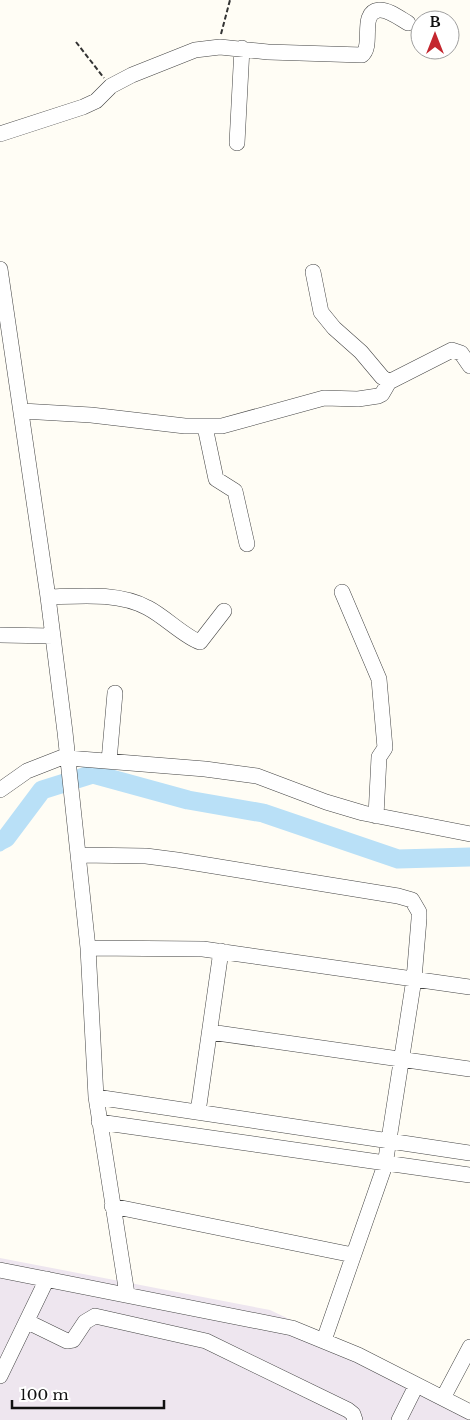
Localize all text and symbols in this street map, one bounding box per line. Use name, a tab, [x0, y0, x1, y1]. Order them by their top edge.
north arrow	[410, 10, 460, 60]
text: B	[429, 13, 441, 31]
scale bar	[12, 1378, 165, 1410]
text: 100 m	[20, 1385, 69, 1404]

